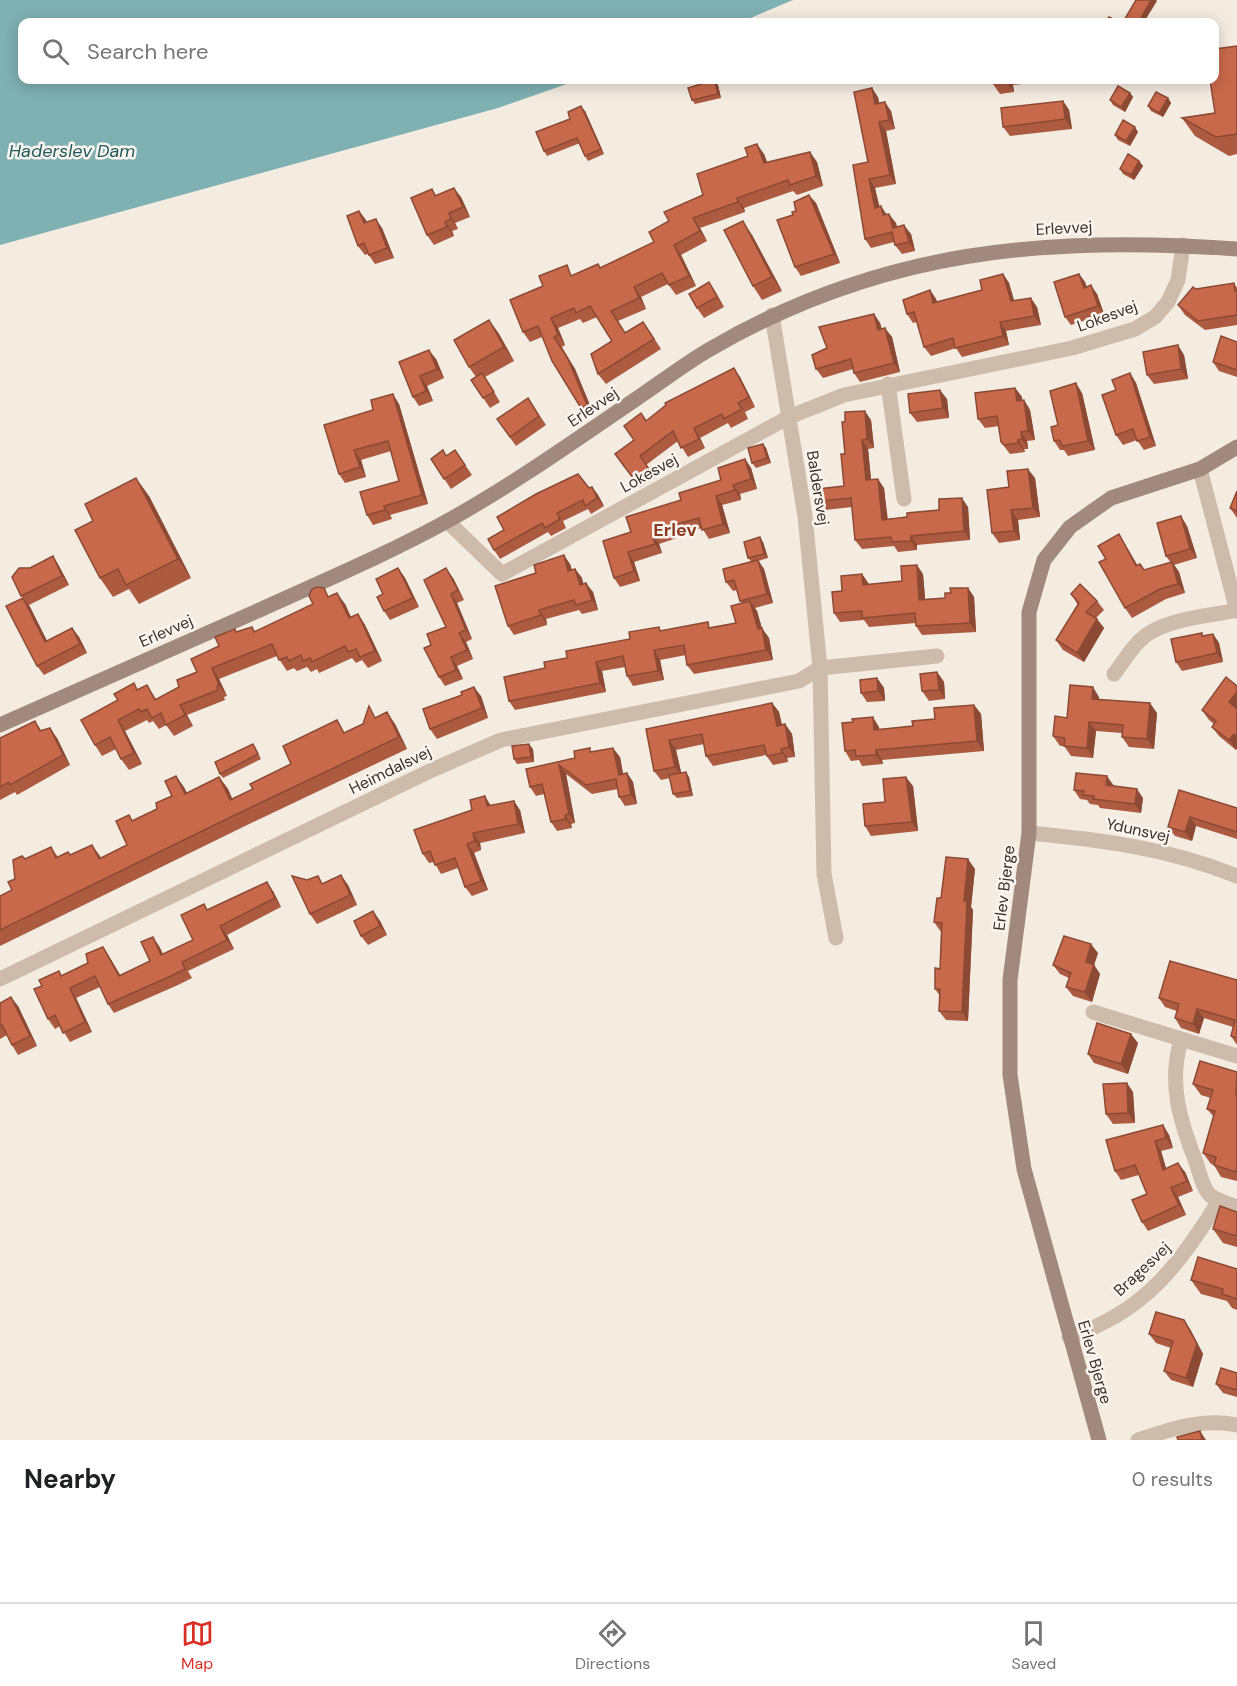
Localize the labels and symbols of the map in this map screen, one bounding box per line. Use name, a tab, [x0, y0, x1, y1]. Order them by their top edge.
water label: Haderslev Dam	[9, 139, 135, 163]
street label: Erlevvej	[1035, 216, 1093, 240]
street label: Lokesvej	[1074, 295, 1140, 337]
street label: Erlevvej	[564, 382, 622, 432]
street label: Lokesvej	[616, 449, 682, 497]
street label: Baldersvej	[802, 449, 834, 527]
district label: Erlev	[653, 518, 697, 542]
street label: Erlevvej	[136, 610, 196, 652]
street label: Heimdalsvej	[345, 741, 435, 799]
street label: Ydunsvej	[1104, 813, 1172, 847]
street label: Erlev Bjerge	[988, 844, 1020, 932]
street label: Bragesvej	[1109, 1237, 1175, 1301]
street label: Erlev Bjerge	[1073, 1318, 1117, 1406]

